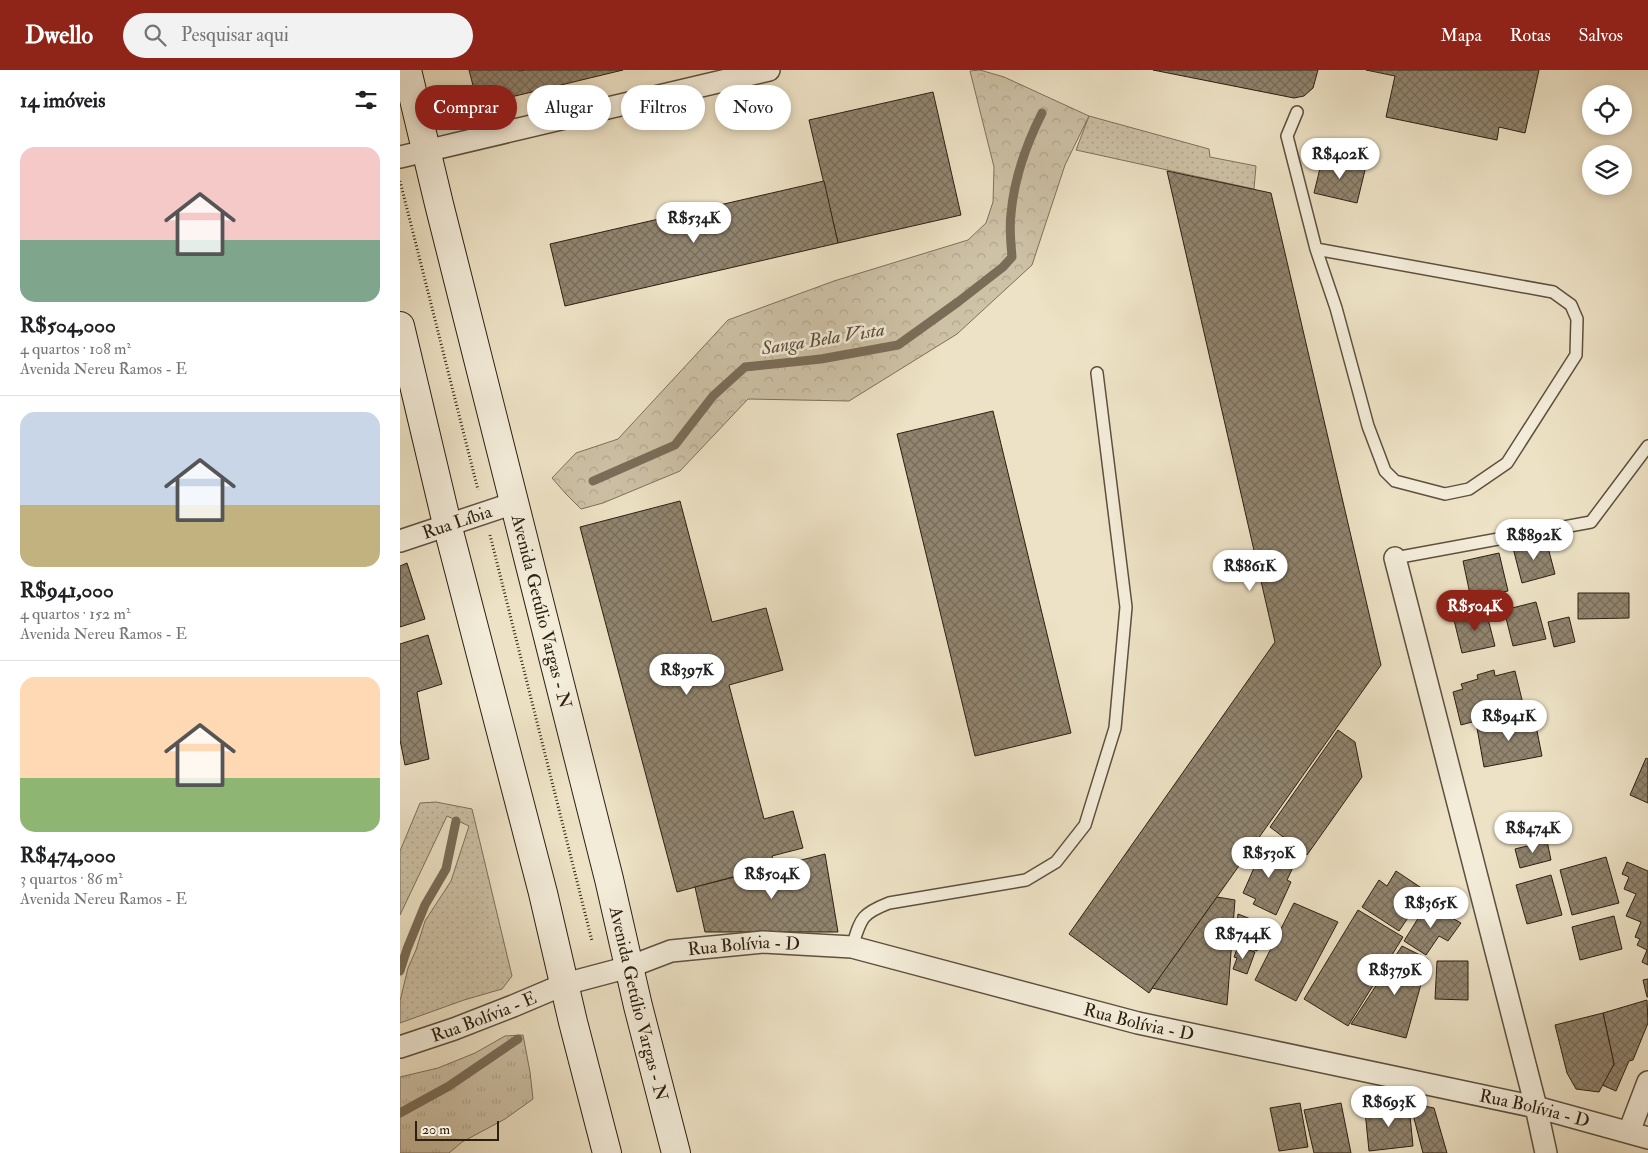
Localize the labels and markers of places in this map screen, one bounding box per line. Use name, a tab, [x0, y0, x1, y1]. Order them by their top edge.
pin: R$402K	[1299, 138, 1381, 180]
pin: R$534K	[653, 202, 735, 244]
pin: R$892K	[1493, 518, 1575, 561]
pin: R$861K	[1209, 550, 1291, 592]
pin: R$504K	[1434, 590, 1516, 632]
pin: R$397K	[646, 654, 728, 696]
pin: R$941K	[1468, 700, 1550, 742]
pin: R$474K	[1492, 812, 1574, 854]
pin: R$530K	[1228, 836, 1310, 879]
pin: R$504K	[731, 858, 813, 900]
pin: R$365K	[1390, 886, 1472, 929]
pin: R$744K	[1202, 918, 1284, 960]
pin: R$379K	[1354, 954, 1436, 996]
pin: R$693K	[1348, 1086, 1430, 1128]

